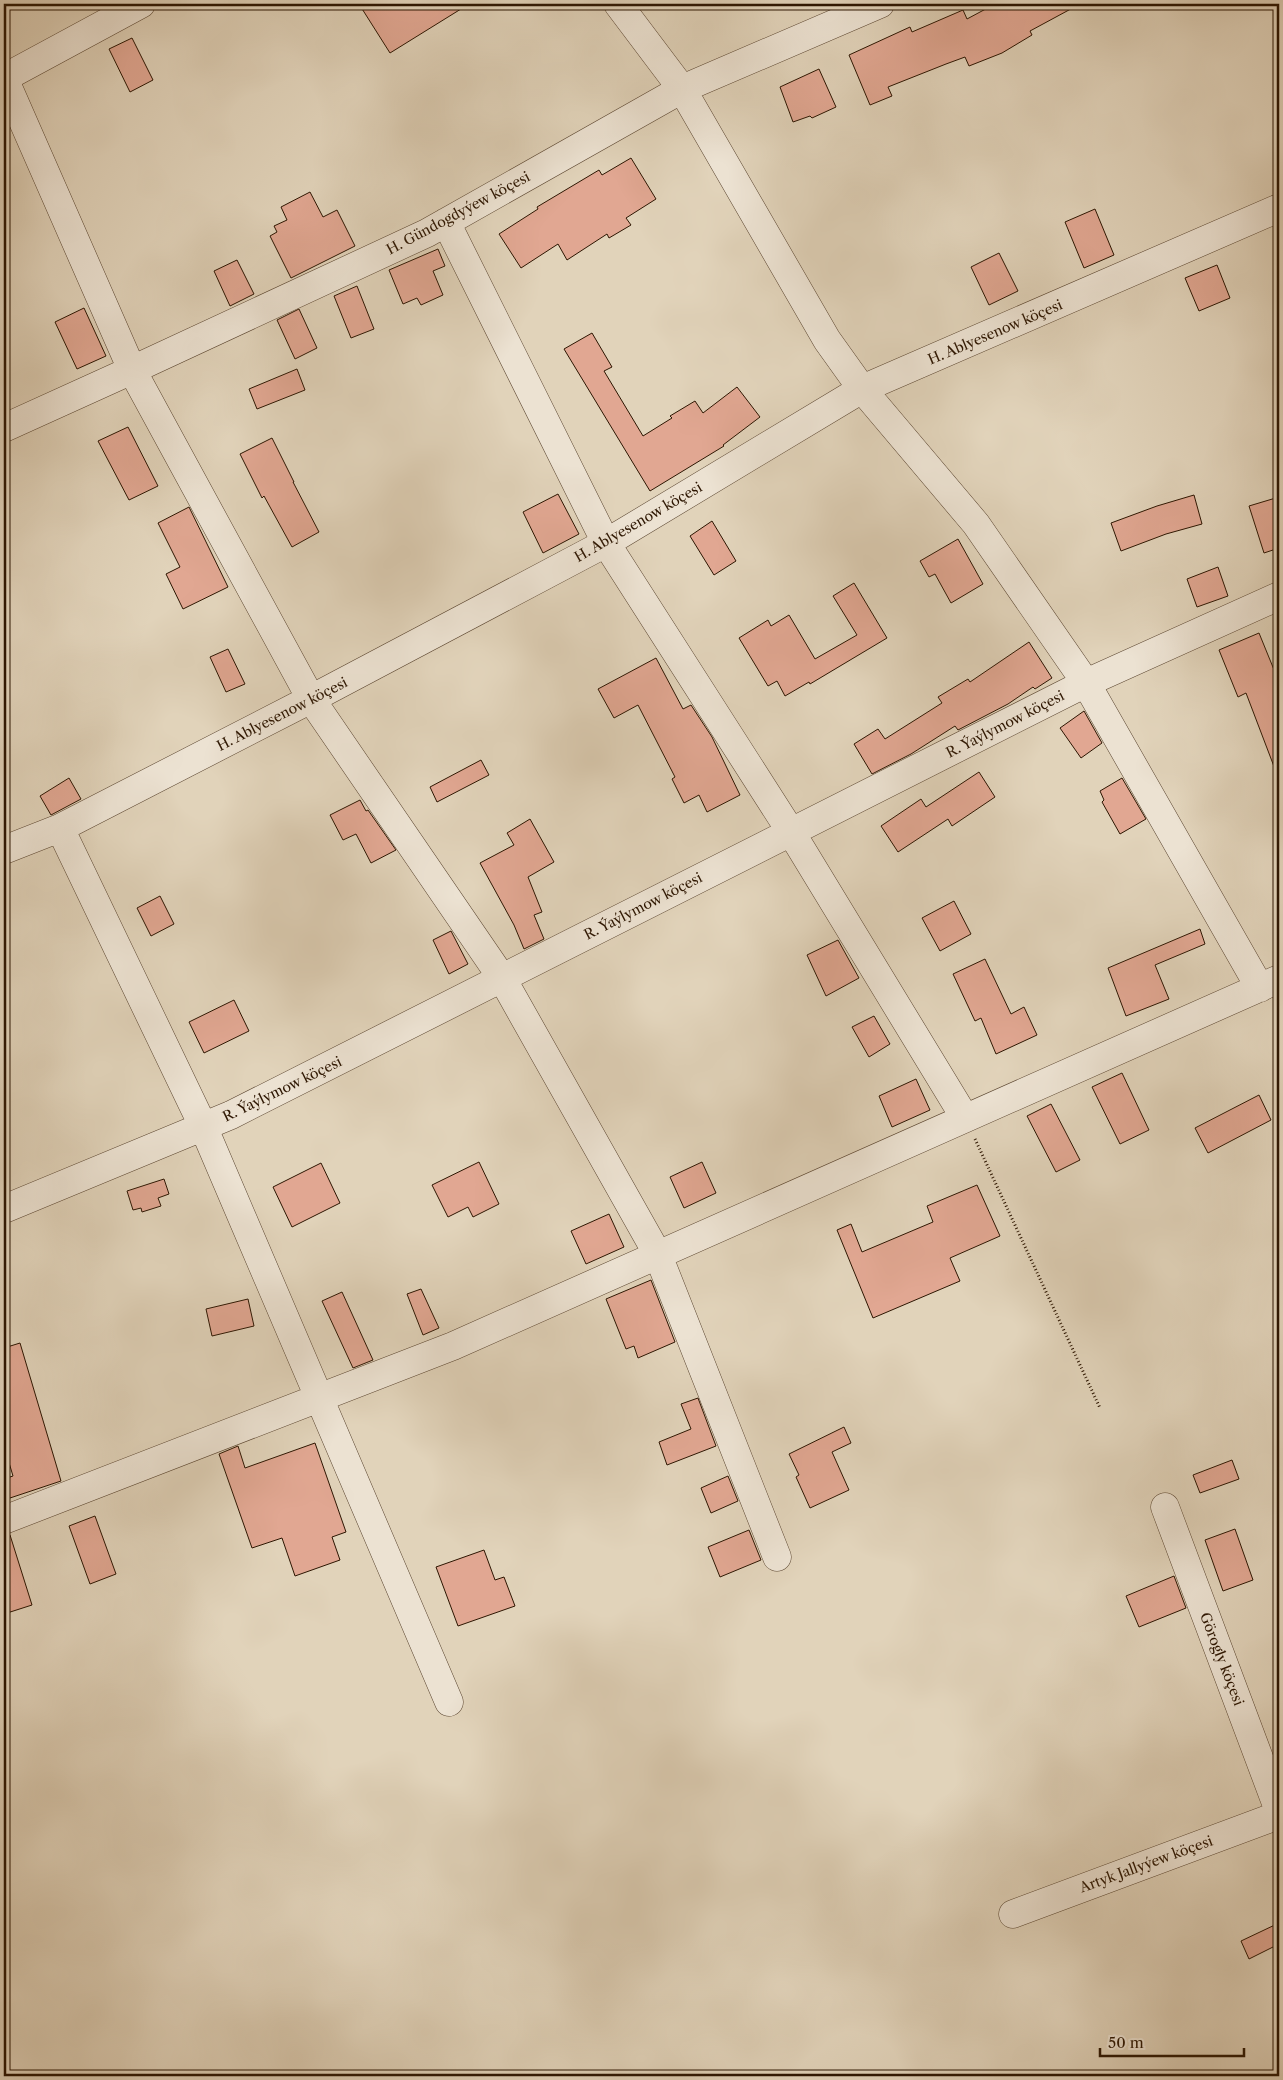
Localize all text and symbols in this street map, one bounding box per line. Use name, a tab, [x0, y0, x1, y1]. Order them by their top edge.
street label: H. Gündogdyýew köçesi	[383, 167, 533, 259]
street label: H. Ablyesenow köçesi	[925, 295, 1065, 369]
street label: H. Ablyesenow köçesi	[571, 478, 705, 566]
street label: H. Ablyesenow köçesi	[214, 673, 350, 755]
street label: R. Ýaýlymow köçesi	[943, 686, 1067, 762]
street label: R. Ýaýlymow köçesi	[581, 868, 705, 944]
street label: R. Ýaýlymow köçesi	[220, 1052, 344, 1126]
street label: Görogly köçesi	[1196, 1610, 1248, 1708]
street label: Artyk Jallyýew köçesi	[1076, 1832, 1215, 1897]
scale bar	[1100, 2025, 1244, 2057]
text: 50 m	[1108, 2033, 1144, 2052]

